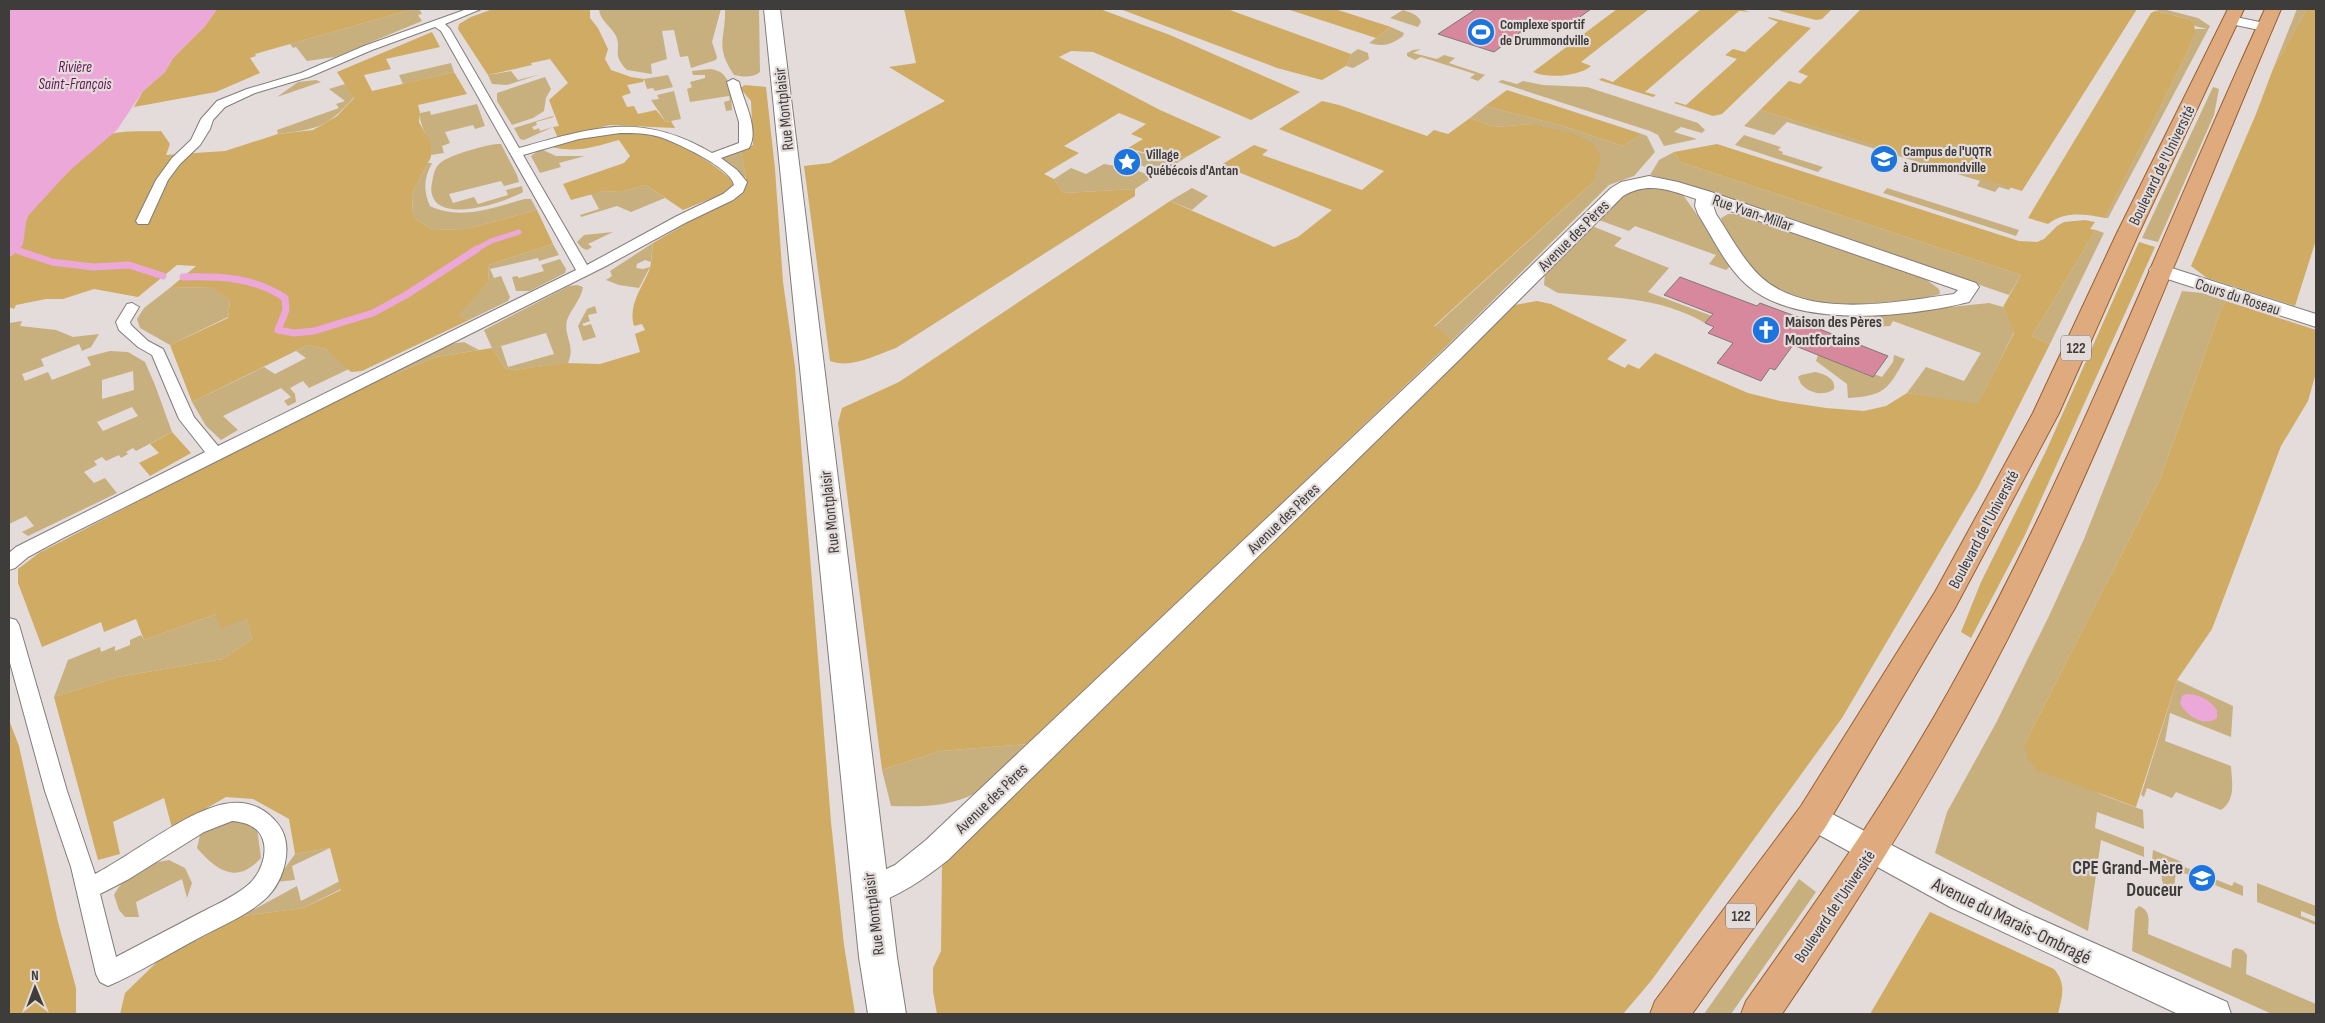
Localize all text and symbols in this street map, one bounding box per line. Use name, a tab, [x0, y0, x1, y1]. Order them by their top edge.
place label: Complexe sportif de Drummondville	[1500, 16, 1589, 49]
sports icon: Complexe sportif de Drummondville	[1466, 17, 1496, 47]
water label: Rivière Saint-François	[39, 58, 112, 94]
street label: Rue Montplaisir	[771, 66, 798, 151]
street label: Boulevard de l'Université	[2125, 103, 2200, 229]
place label: Campus de l'UQTR à Drummondville	[1903, 143, 1992, 176]
school or university icon: Campus de l'UQTR à Drummondville	[1869, 144, 1899, 174]
place label: Village Québécois d'Antan	[1146, 146, 1238, 179]
place icon: Village Québécois d'Antan	[1112, 147, 1142, 177]
street label: Rue Yvan-Millar	[1710, 191, 1795, 236]
street label: Avenue des Pères	[1534, 196, 1614, 276]
street label: Cours du Roseau	[2193, 275, 2282, 320]
place label: Maison des Pères Montfortains	[1785, 313, 1882, 350]
church icon: Maison des Pères Montfortains	[1751, 315, 1781, 345]
road number: 122	[2061, 336, 2091, 360]
street label: Boulevard de l'Université	[1945, 467, 2023, 592]
street label: Rue Montplaisir	[817, 469, 844, 554]
street label: Avenue des Pères	[1243, 480, 1324, 559]
street label: Avenue des Pères	[951, 760, 1032, 839]
street label: Boulevard de l'Université	[1791, 847, 1880, 966]
place label: CPE Grand-Mère Douceur	[2072, 857, 2183, 902]
school or university icon: CPE Grand-Mère Douceur	[2187, 863, 2217, 893]
street label: Rue Montplaisir	[860, 871, 889, 956]
street label: Avenue du Marais-Ombragé	[1927, 872, 2094, 970]
road number: 122	[1726, 904, 1756, 928]
north arrow	[10, 963, 60, 1013]
text: N	[31, 967, 39, 984]

